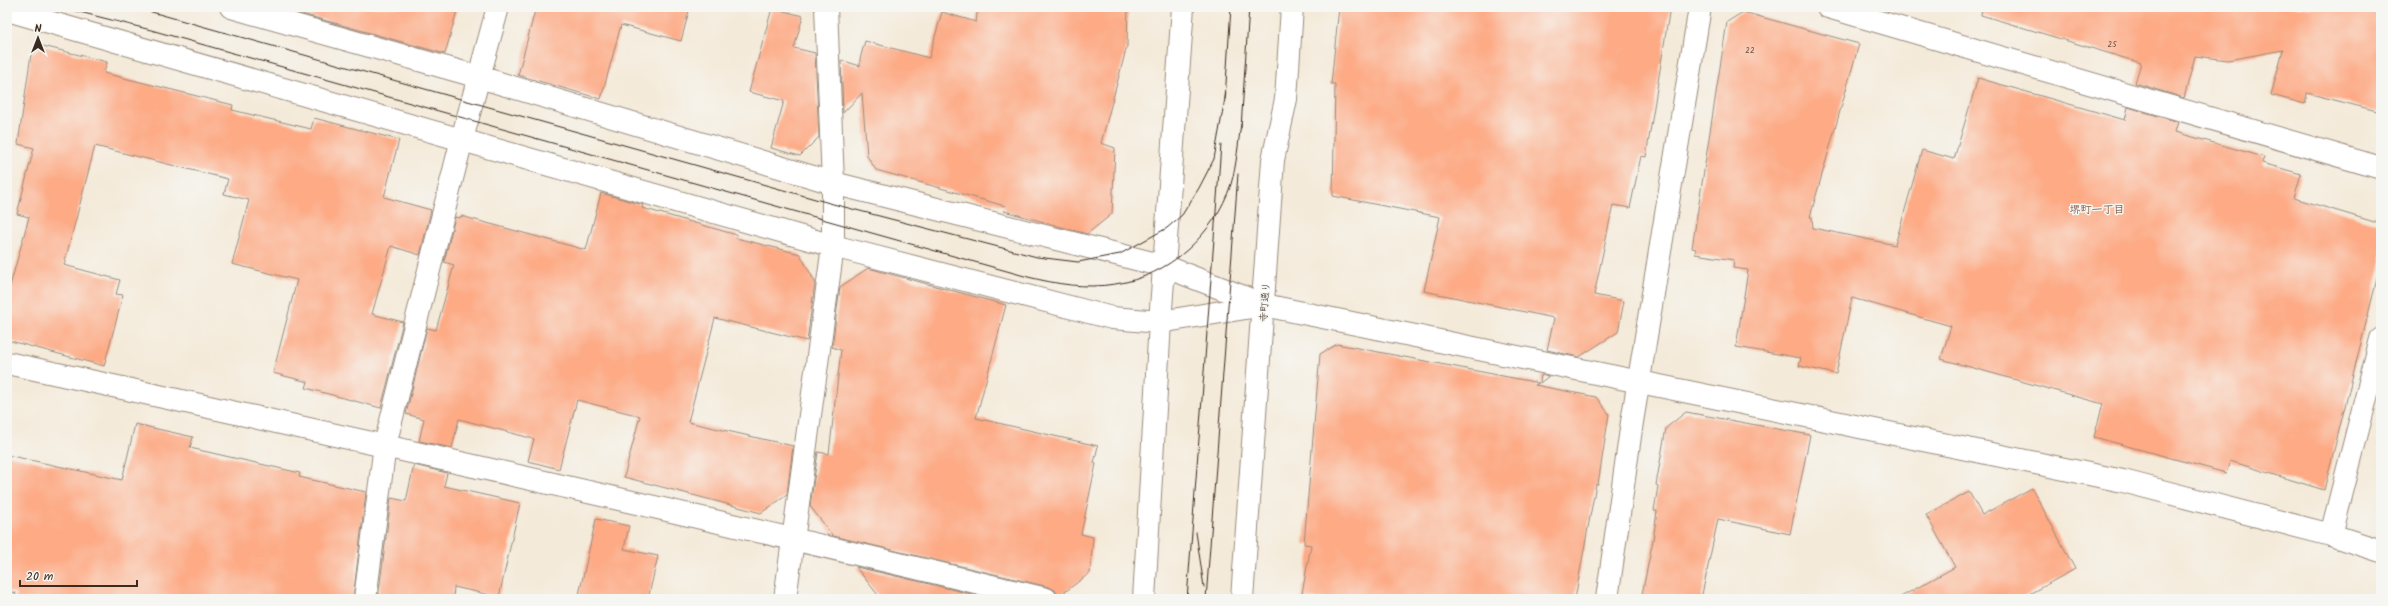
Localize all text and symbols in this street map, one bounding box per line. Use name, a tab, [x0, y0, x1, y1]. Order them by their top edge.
north arrow	[18, 18, 58, 58]
text: N	[35, 20, 42, 38]
house number: 25	[2108, 38, 2117, 51]
house number: 22	[1745, 44, 1755, 57]
district label: 堺町一丁目	[2070, 201, 2125, 219]
street label: 寺町通り	[1256, 282, 1274, 323]
scale bar	[20, 562, 137, 588]
text: 20 m	[26, 567, 54, 586]

